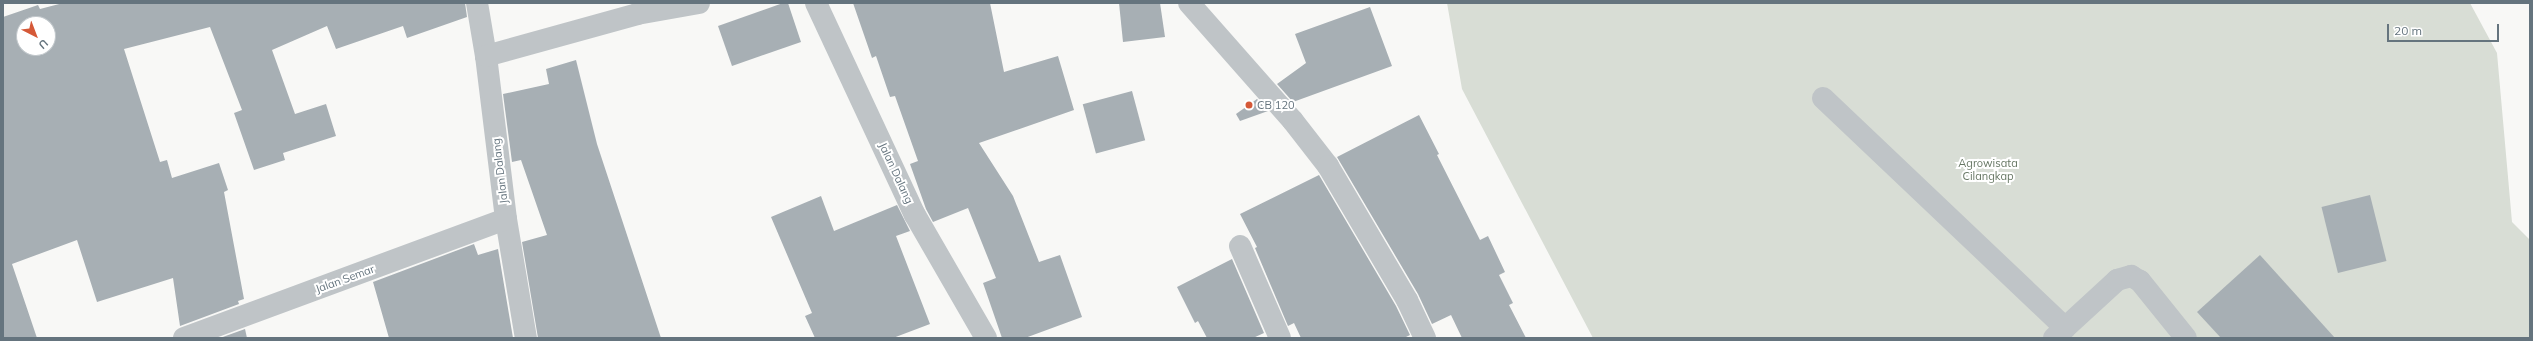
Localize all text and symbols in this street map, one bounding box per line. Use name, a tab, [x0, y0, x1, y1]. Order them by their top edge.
north arrow	[16, 16, 56, 56]
scale bar	[2389, 16, 2501, 42]
text: 20 m	[2394, 23, 2422, 38]
text: U	[36, 36, 51, 52]
place label: CB 120	[1257, 98, 1295, 112]
marker: CB 120	[1244, 100, 1254, 110]
street label: Jalan Dalang	[489, 138, 511, 204]
street label: Jalan Dalang	[876, 140, 916, 206]
park label: Agrowisata Cilangkap	[1958, 157, 2018, 183]
street label: Jalan Semar	[314, 262, 376, 296]

